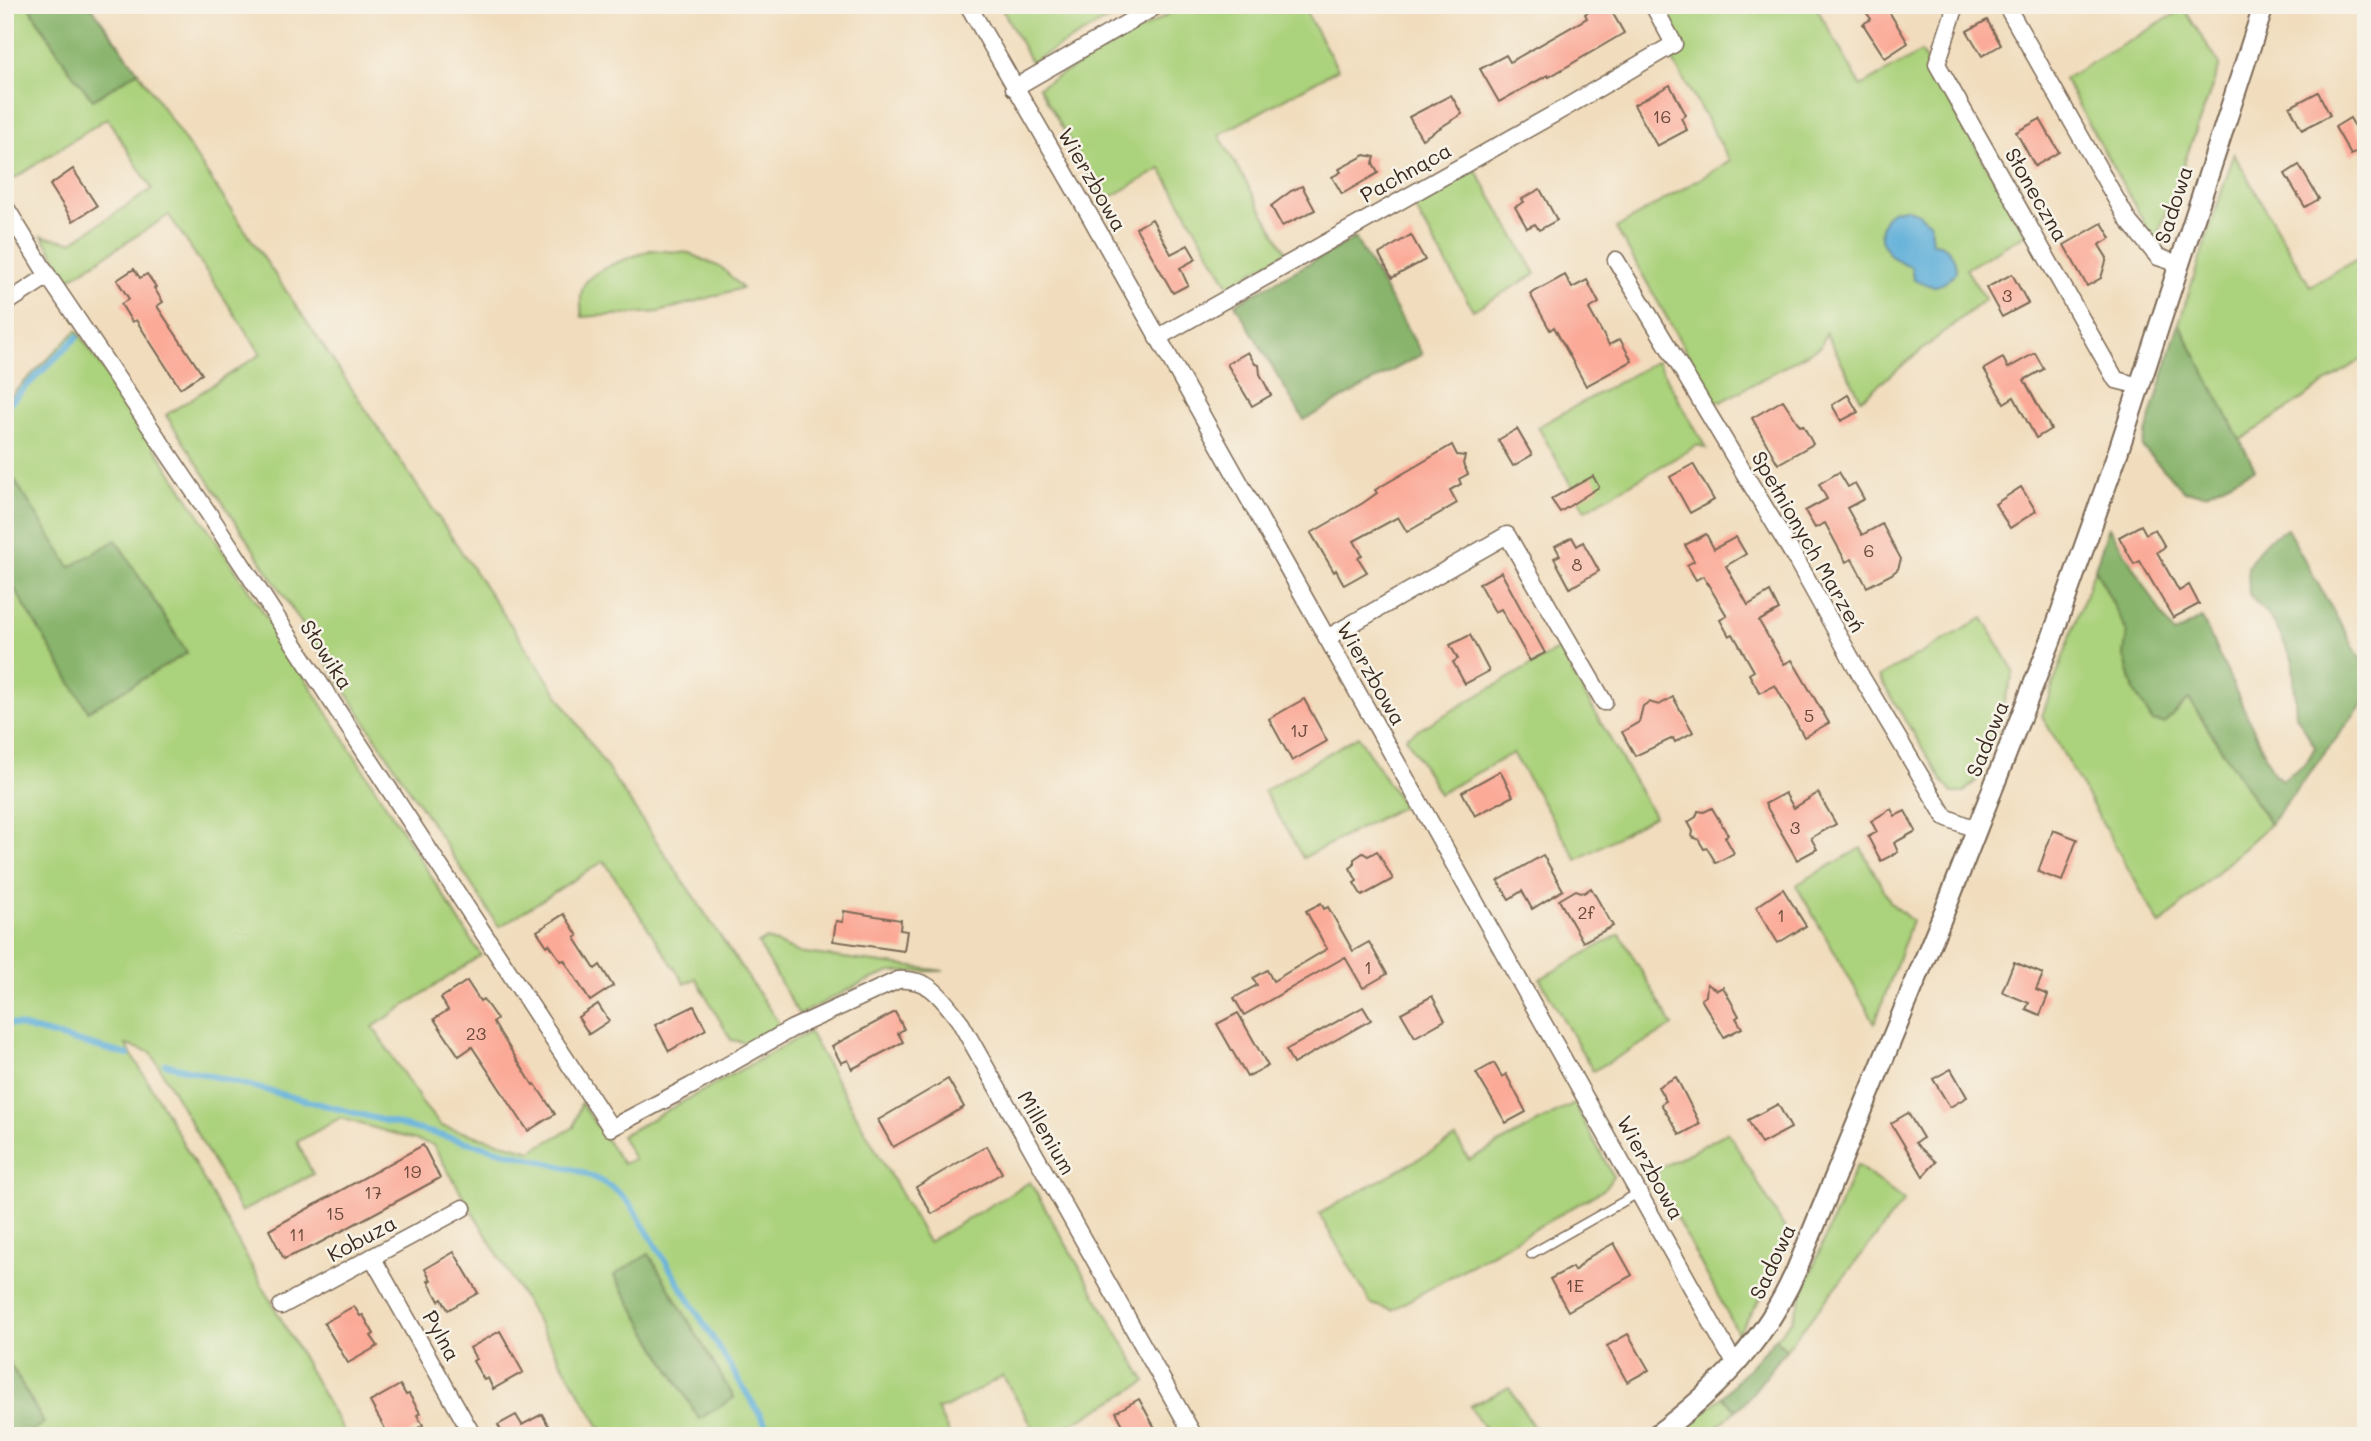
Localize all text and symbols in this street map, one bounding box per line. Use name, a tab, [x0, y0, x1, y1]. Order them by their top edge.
house number: 16	[1653, 104, 1671, 128]
street label: Wierzbowa	[1053, 123, 1134, 236]
street label: Pachnąca	[1355, 136, 1456, 208]
street label: Słoneczna	[2000, 142, 2075, 246]
street label: Sadowa	[2147, 162, 2198, 247]
house number: 3	[2002, 283, 2012, 307]
street label: Spełnionych Marzeń	[1746, 446, 1872, 637]
house number: 6	[1864, 538, 1874, 562]
house number: 8	[1572, 552, 1583, 576]
street label: Słowika	[295, 614, 360, 694]
street label: Wierzbowa	[1332, 617, 1413, 730]
street label: Sadowa	[1959, 696, 2014, 781]
house number: 5	[1804, 703, 1814, 727]
house number: 1J	[1290, 718, 1308, 742]
house number: 3	[1790, 815, 1800, 839]
house number: 2f	[1577, 900, 1596, 924]
house number: 1	[1777, 903, 1785, 927]
house number: 1	[1364, 955, 1372, 979]
house number: 23	[466, 1021, 486, 1045]
street label: Millenium	[1012, 1085, 1082, 1179]
street label: Wierzbowa	[1612, 1110, 1691, 1224]
house number: 19	[403, 1159, 422, 1183]
house number: 17	[364, 1180, 382, 1204]
house number: 15	[326, 1201, 344, 1225]
street label: Kobuza	[322, 1208, 401, 1267]
street label: Sadowa	[1742, 1219, 1801, 1303]
house number: 11	[289, 1222, 305, 1246]
house number: 1E	[1566, 1273, 1584, 1297]
street label: Pylna	[417, 1305, 467, 1365]

